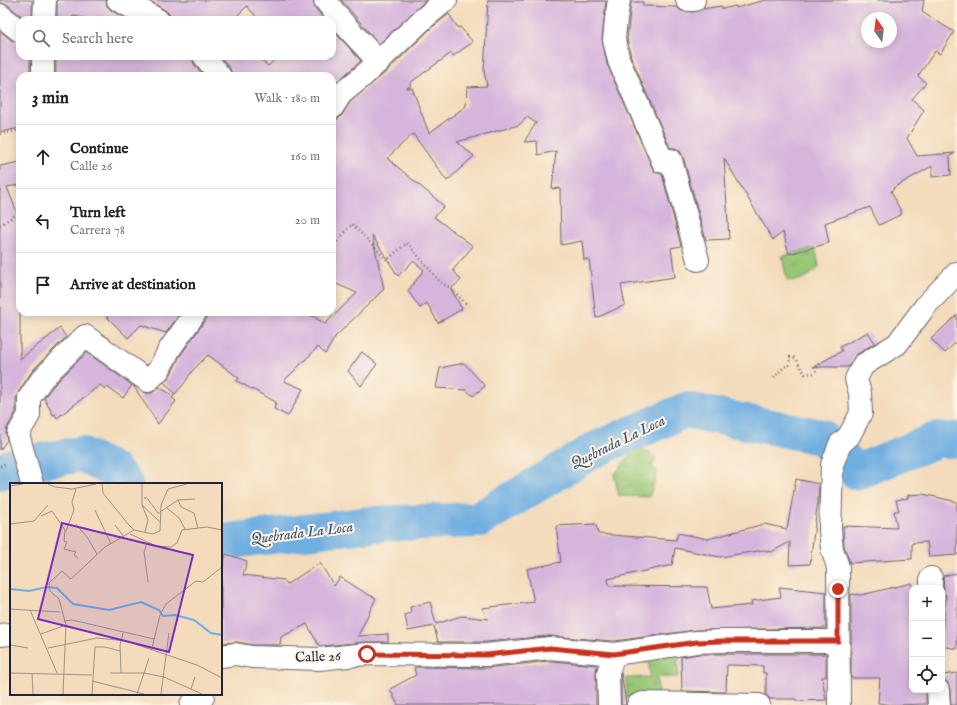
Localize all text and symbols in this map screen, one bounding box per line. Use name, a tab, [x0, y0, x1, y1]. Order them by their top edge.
north arrow	[861, 12, 897, 48]
search box	[16, 16, 336, 60]
icon: search	[30, 27, 52, 49]
text: Search here	[62, 29, 133, 48]
text: 3 min	[32, 88, 69, 109]
text: Walk · 180 m	[255, 90, 320, 107]
text: Continue	[70, 139, 128, 158]
icon: ahead	[32, 146, 54, 168]
text: 160 m	[290, 148, 320, 165]
text: Calle 26	[70, 158, 112, 175]
text: Turn left	[70, 203, 126, 222]
icon: left	[32, 210, 54, 232]
text: 20 m	[295, 212, 320, 229]
text: Carrera 78	[70, 222, 125, 239]
icon: arrive	[32, 274, 54, 296]
text: Arrive at destination	[70, 275, 196, 294]
water label: Quebrada La Loca	[568, 411, 669, 473]
inset map	[10, 483, 222, 695]
water label: Quebrada La Loca	[250, 517, 355, 549]
route end	[829, 580, 847, 598]
map controls	[909, 585, 945, 693]
button: +	[909, 585, 945, 621]
button: −	[909, 621, 945, 657]
route start	[358, 645, 376, 663]
street label: Calle 26	[295, 647, 342, 667]
button: locate	[909, 657, 945, 693]

